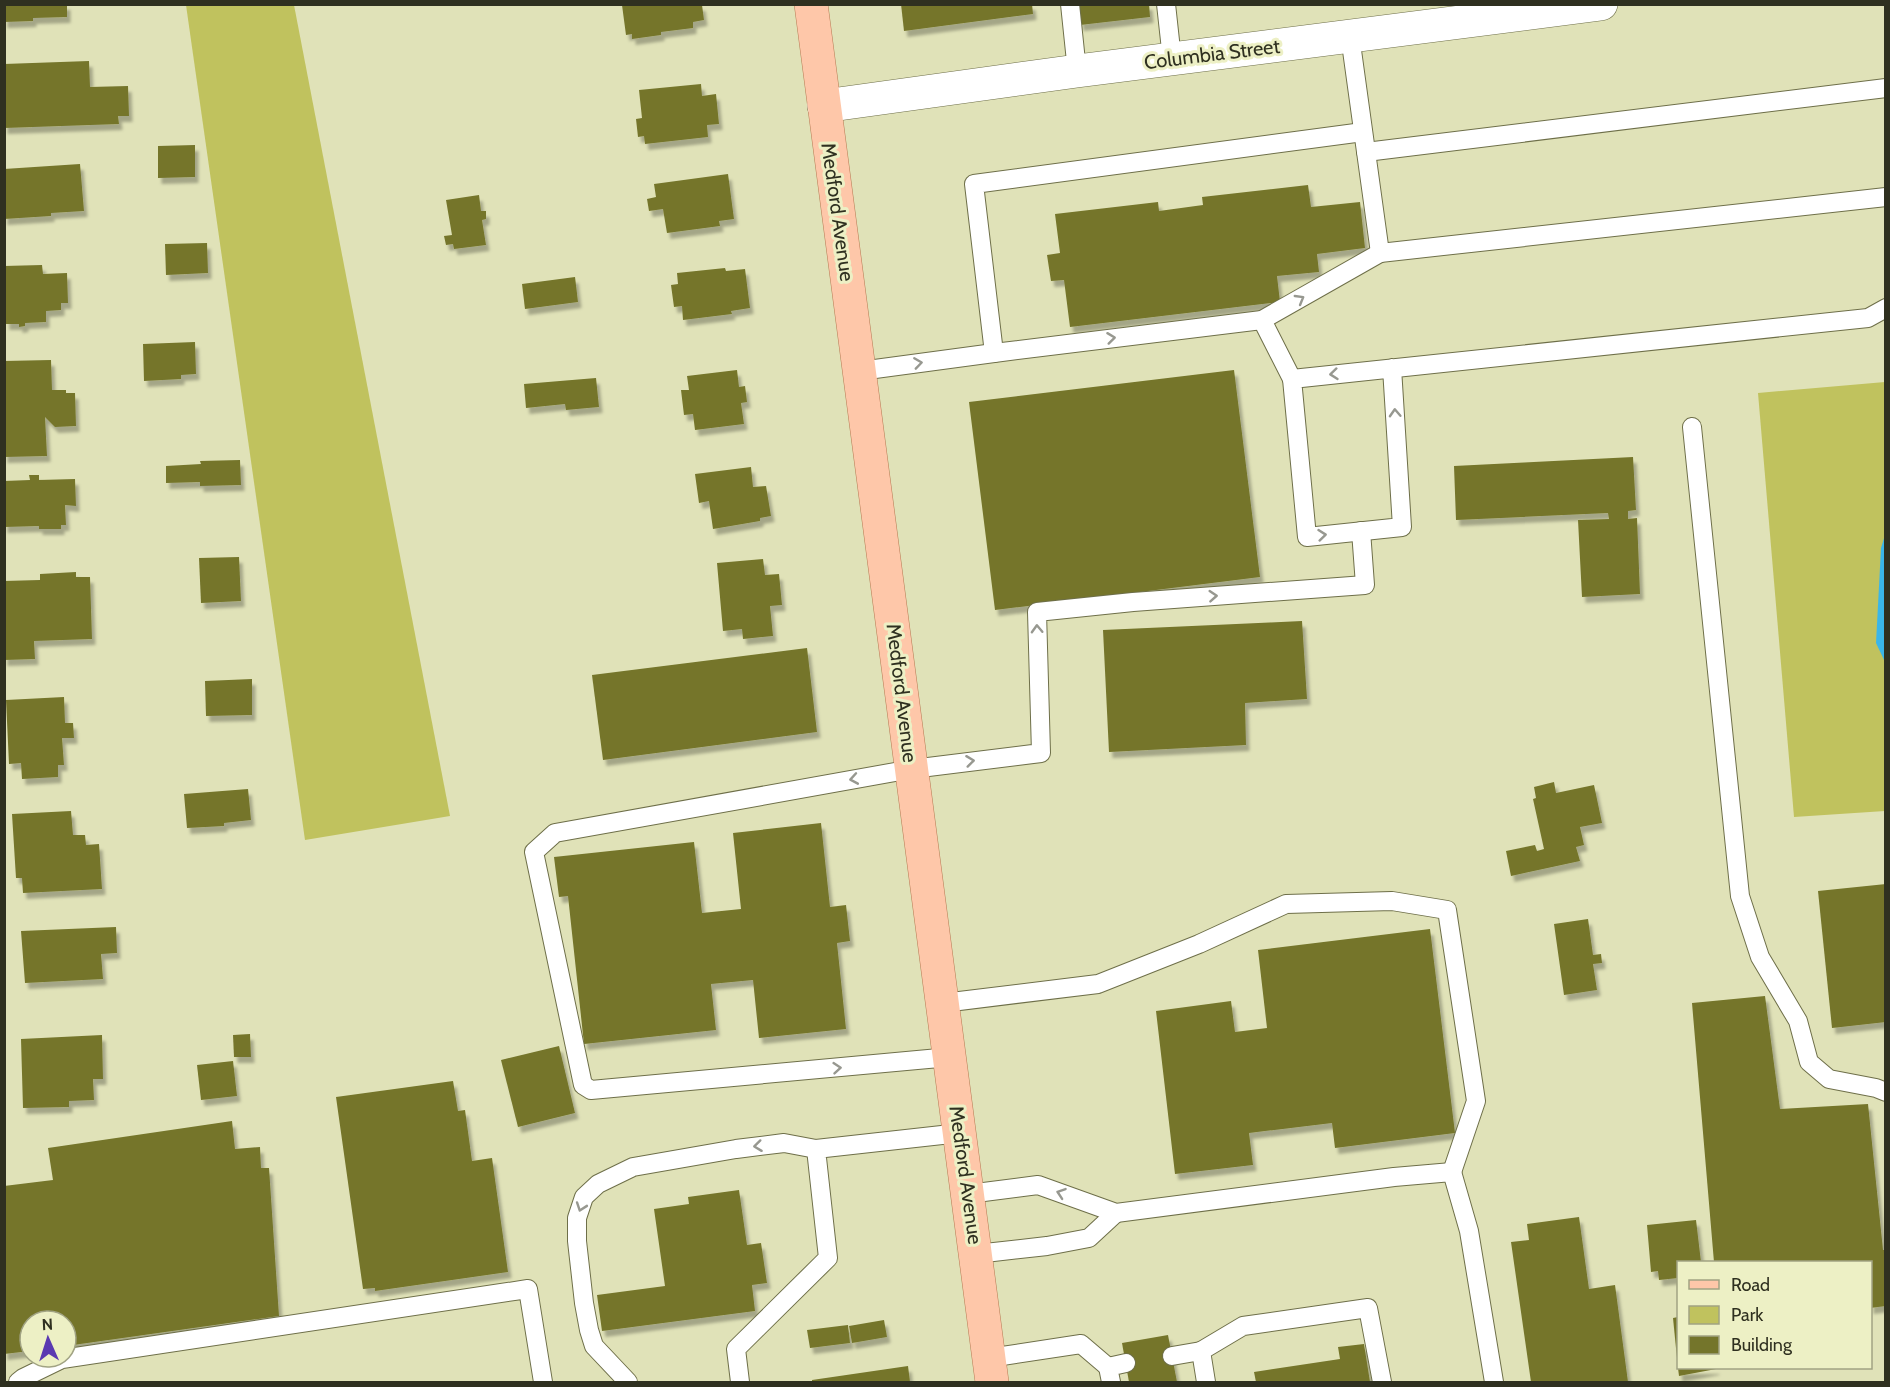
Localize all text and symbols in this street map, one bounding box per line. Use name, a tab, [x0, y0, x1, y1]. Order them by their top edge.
street label: Columbia Street	[1143, 34, 1282, 74]
street label: Medford Avenue	[816, 141, 860, 283]
one-way arrow	[1293, 295, 1304, 306]
one-way arrow	[1107, 333, 1116, 345]
one-way arrow	[913, 358, 922, 370]
one-way arrow	[1330, 367, 1339, 380]
one-way arrow	[1389, 408, 1402, 417]
one-way arrow	[1317, 529, 1326, 542]
one-way arrow	[1209, 590, 1218, 603]
street label: Medford Avenue	[882, 622, 922, 764]
one-way arrow	[1031, 625, 1043, 634]
one-way arrow	[965, 756, 975, 768]
one-way arrow	[850, 772, 860, 785]
one-way arrow	[832, 1062, 842, 1075]
street label: Medford Avenue	[944, 1104, 988, 1246]
one-way arrow	[754, 1139, 763, 1151]
one-way arrow	[1056, 1187, 1067, 1200]
one-way arrow	[576, 1201, 589, 1212]
legend	[1677, 1261, 1872, 1369]
text: Road	[1731, 1274, 1770, 1296]
text: Park	[1731, 1304, 1764, 1326]
north arrow	[18, 1309, 78, 1369]
text: N	[41, 1315, 53, 1334]
text: Building	[1731, 1334, 1793, 1356]

